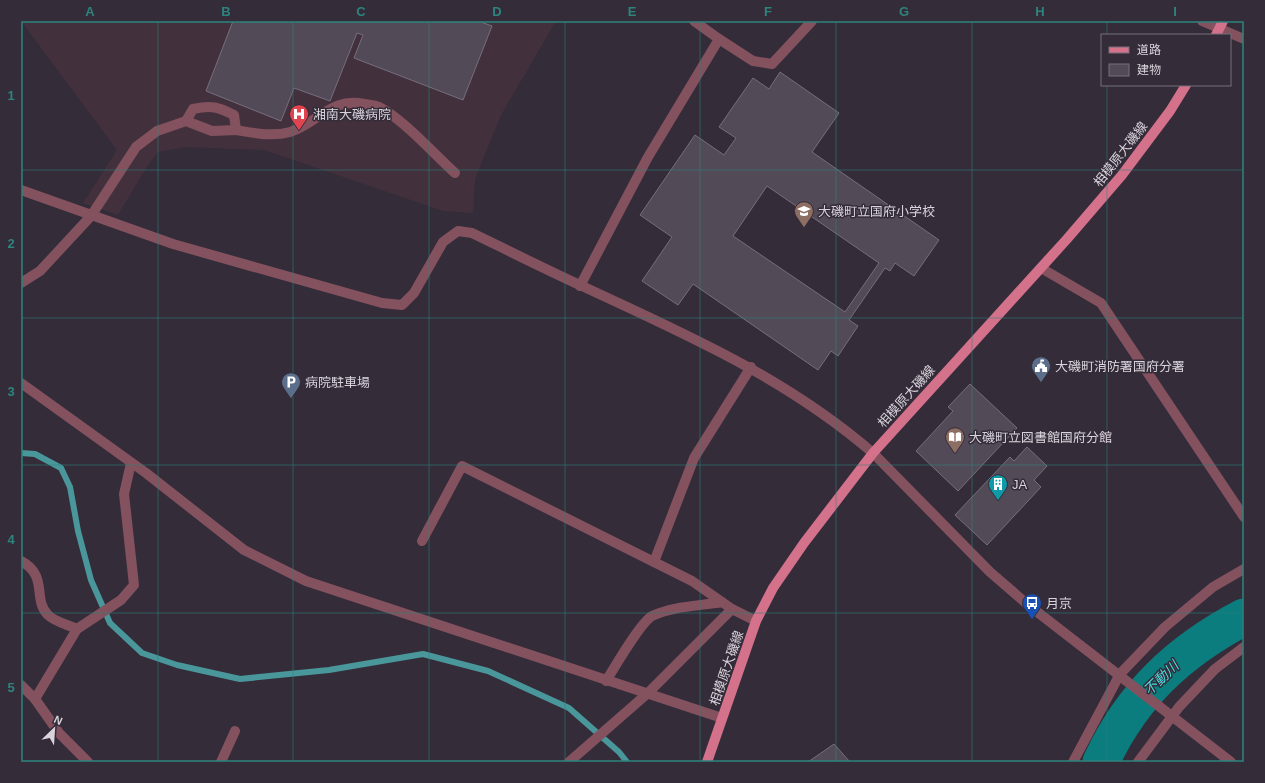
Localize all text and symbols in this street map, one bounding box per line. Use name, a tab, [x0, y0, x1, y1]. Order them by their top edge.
text: A	[85, 4, 95, 19]
text: B	[221, 4, 231, 19]
text: C	[356, 4, 366, 19]
text: D	[492, 4, 502, 19]
text: E	[628, 4, 637, 19]
text: F	[764, 4, 772, 19]
text: G	[899, 4, 909, 19]
text: H	[1035, 4, 1045, 19]
text: I	[1173, 4, 1177, 19]
legend	[1101, 34, 1231, 86]
text: 道路	[1137, 43, 1161, 57]
text: 建物	[1137, 63, 1161, 77]
text: 1	[7, 88, 15, 103]
hospital icon: 湘南大磯病院	[288, 103, 310, 131]
place label: 湘南大磯病院	[313, 107, 391, 122]
street label: 相模原大磯線	[1090, 119, 1150, 190]
school or university icon: 大磯町立国府小学校	[793, 200, 815, 228]
place label: 大磯町立国府小学校	[818, 204, 935, 219]
text: 2	[7, 236, 15, 251]
public building icon: 大磯町消防署国府分署	[1030, 355, 1052, 383]
place label: 大磯町消防署国府分署	[1055, 359, 1185, 374]
street label: 相模原大磯線	[875, 362, 938, 430]
parking icon: 病院駐車場	[280, 371, 302, 399]
place label: 病院駐車場	[305, 375, 370, 390]
text: 3	[7, 384, 15, 399]
library icon: 大磯町立図書館国府分館	[944, 426, 966, 454]
place label: 大磯町立図書館国府分館	[969, 430, 1112, 445]
building icon: JA	[987, 473, 1009, 501]
place label: JA	[1012, 477, 1028, 492]
text: 4	[7, 532, 15, 547]
bus stop icon: 月京	[1021, 592, 1043, 620]
place label: 月京	[1046, 596, 1072, 611]
street label: 相模原大磯線	[707, 629, 746, 707]
water label: 不動川	[1140, 656, 1183, 698]
text: 5	[7, 680, 15, 695]
north arrow	[34, 709, 74, 749]
text: N	[52, 713, 64, 727]

